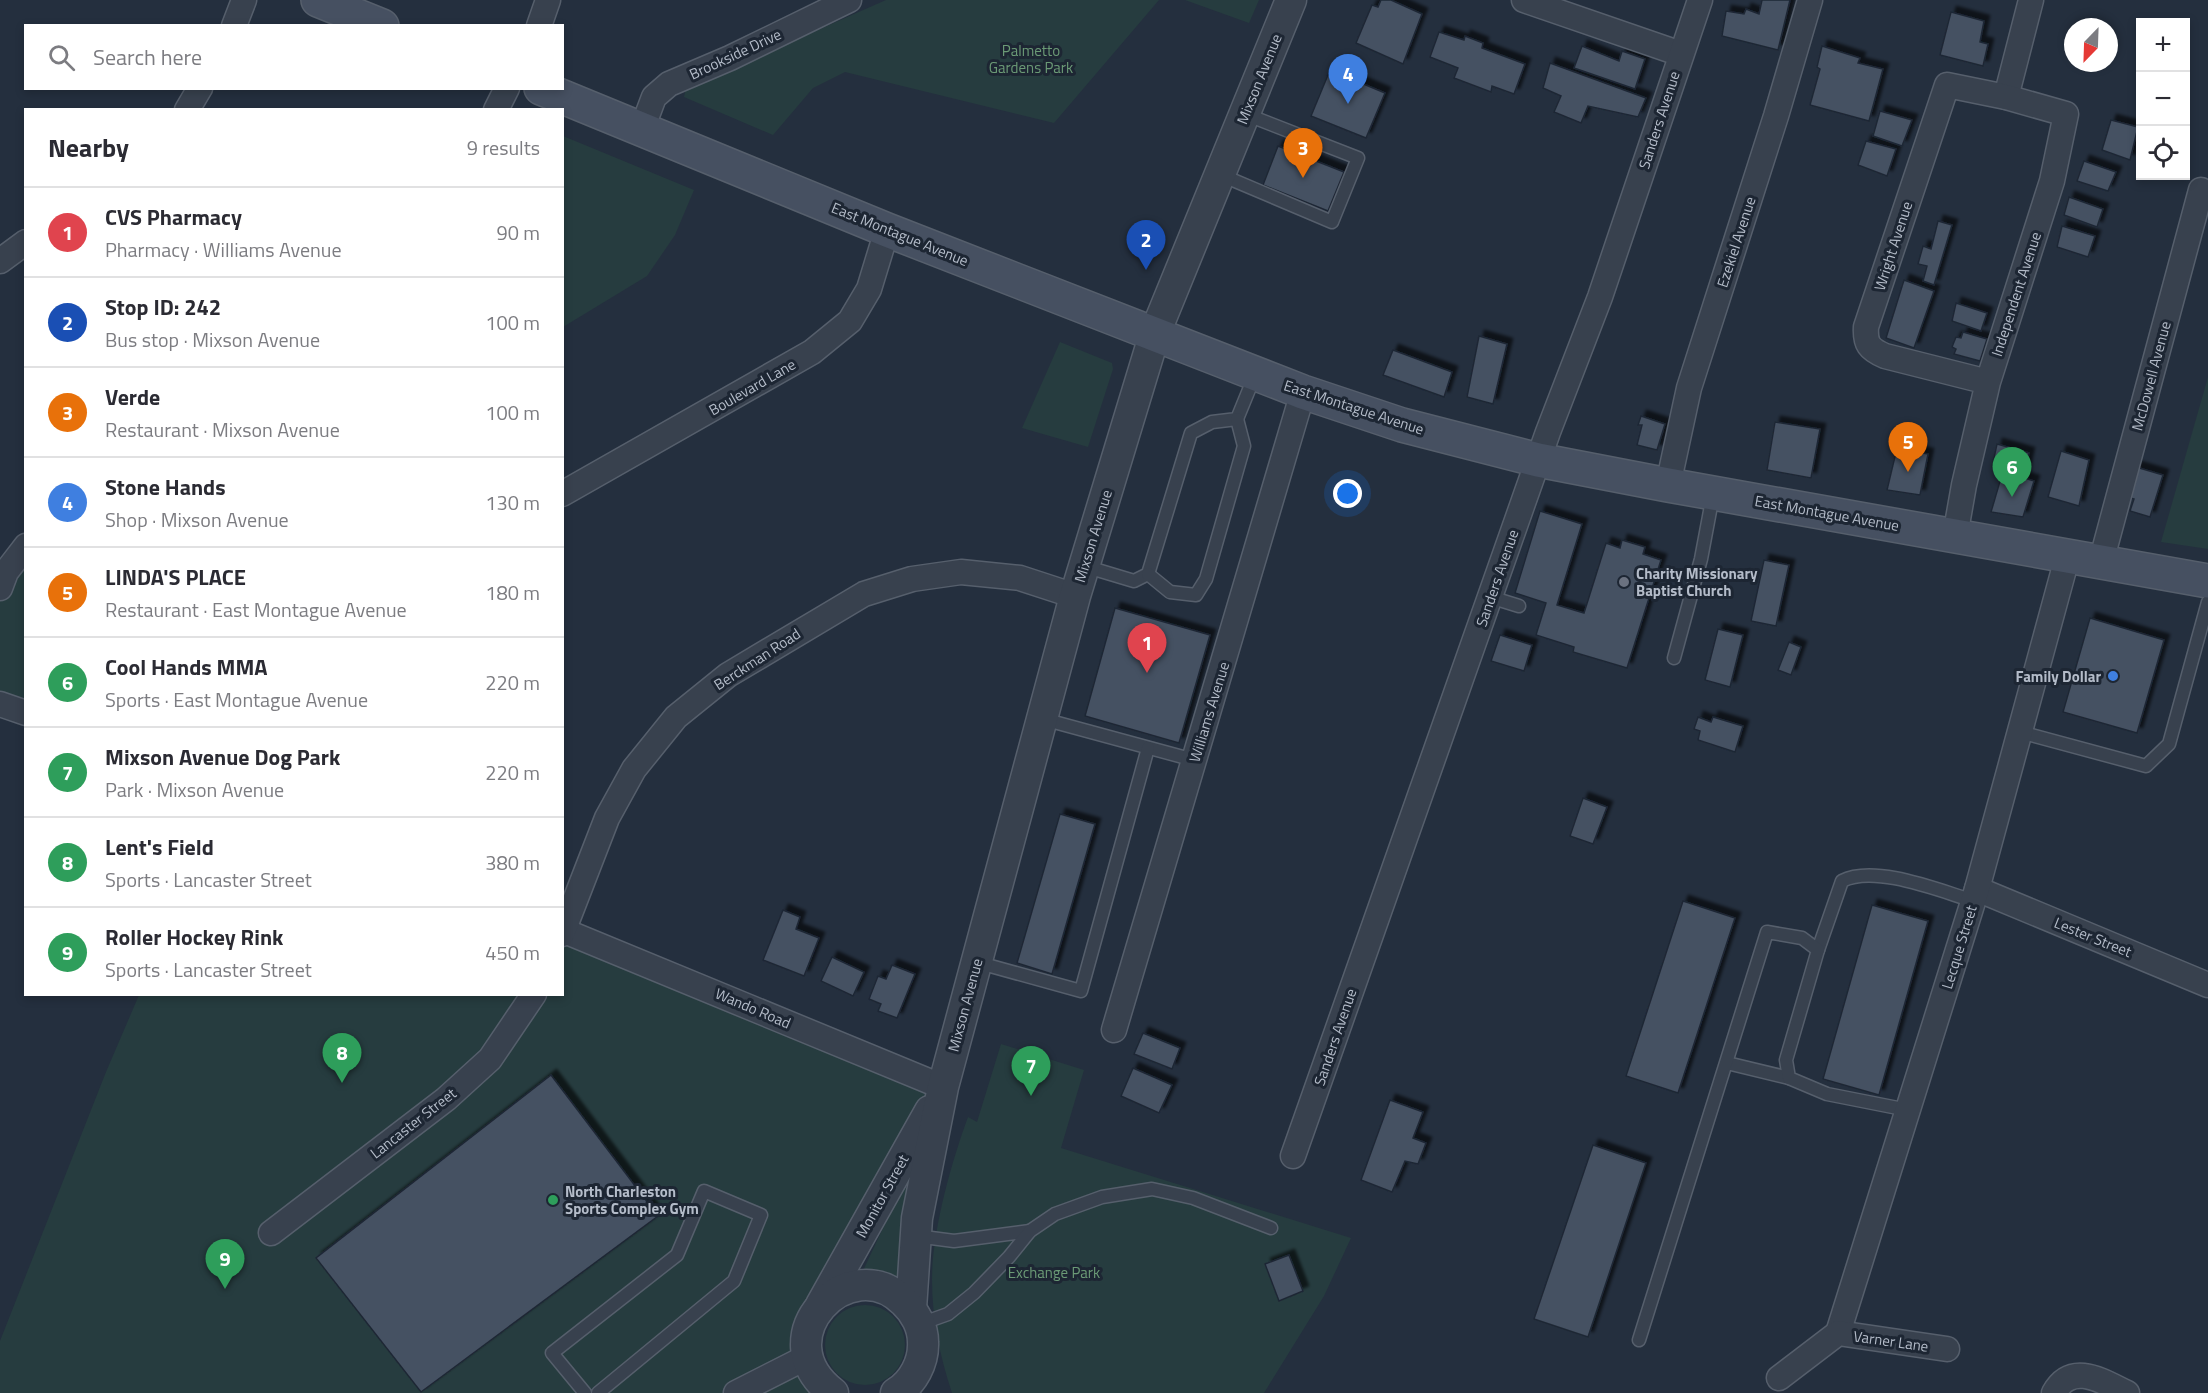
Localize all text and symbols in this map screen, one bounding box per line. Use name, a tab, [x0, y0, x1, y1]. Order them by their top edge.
north arrow	[2064, 18, 2118, 72]
map controls	[2136, 18, 2190, 180]
button: +	[2136, 18, 2190, 72]
street label: Brookside Drive	[685, 23, 785, 85]
search box	[24, 24, 564, 90]
street label: Mixson Avenue	[1230, 30, 1288, 128]
park label: Palmetto Gardens Park	[989, 39, 1073, 79]
text: Search here	[93, 40, 202, 74]
icon: search	[45, 41, 78, 74]
pin: 4	[1328, 54, 1368, 104]
street label: Sanders Avenue	[1632, 68, 1686, 172]
button: −	[2136, 72, 2190, 126]
button: locate	[2136, 126, 2190, 180]
text: Nearby	[48, 128, 129, 167]
pin: 3	[1284, 128, 1322, 178]
text: 9 results	[467, 132, 540, 163]
street label: Ezekiel Avenue	[1710, 194, 1762, 290]
street label: East Montague Avenue	[828, 196, 972, 272]
street label: Wright Avenue	[1868, 198, 1918, 294]
text: CVS Pharmacy	[105, 200, 242, 234]
text: 1	[62, 217, 73, 248]
text: 90 m	[496, 217, 540, 248]
pin: 2	[1126, 220, 1166, 270]
street label: Independent Avenue	[1985, 229, 2047, 359]
text: Pharmacy · Williams Avenue	[105, 234, 342, 265]
text: Stop ID: 242	[105, 290, 221, 324]
text: 2	[62, 307, 73, 338]
text: 100 m	[485, 307, 540, 338]
street label: McDowell Avenue	[2125, 319, 2177, 433]
text: Bus stop · Mixson Avenue	[105, 324, 320, 355]
street label: Boulevard Lane	[704, 353, 800, 421]
street label: East Montague Avenue	[1281, 373, 1427, 441]
text: Verde	[105, 380, 160, 414]
text: 3	[62, 397, 73, 428]
text: 100 m	[485, 397, 540, 428]
text: Restaurant · Mixson Avenue	[105, 414, 340, 445]
pin: 5	[1888, 422, 1928, 472]
pin: 6	[1992, 448, 2032, 497]
text: Stone Hands	[105, 470, 226, 504]
your location	[1333, 479, 1362, 508]
text: 4	[62, 487, 73, 518]
text: 130 m	[485, 487, 540, 518]
street label: Mixson Avenue	[1068, 487, 1118, 585]
street label: East Montague Avenue	[1753, 489, 1901, 537]
text: Shop · Mixson Avenue	[105, 504, 289, 535]
street label: Sanders Avenue	[1470, 526, 1524, 630]
text: LINDA'S PLACE	[105, 560, 246, 594]
place label: Charity Missionary Baptist Church	[1636, 562, 1758, 602]
marker: Charity Missionary Baptist Church	[1617, 575, 1631, 589]
text: 5	[62, 577, 73, 608]
text: 180 m	[485, 577, 540, 608]
text: Restaurant · East Montague Avenue	[105, 594, 407, 625]
street label: Berckman Road	[709, 622, 805, 696]
pin: 1	[1128, 624, 1166, 673]
text: Cool Hands MMA	[105, 650, 268, 684]
street label: Williams Avenue	[1183, 659, 1235, 765]
place label: Family Dollar	[2015, 665, 2101, 688]
text: 6	[62, 667, 73, 698]
text: 220 m	[485, 667, 540, 698]
marker: Family Dollar	[2106, 669, 2120, 683]
text: Sports · East Montague Avenue	[105, 684, 368, 715]
text: Mixson Avenue Dog Park	[105, 740, 340, 774]
text: 7	[62, 757, 73, 788]
text: 220 m	[485, 757, 540, 788]
text: Park · Mixson Avenue	[105, 774, 284, 805]
text: Lent's Field	[105, 830, 214, 864]
text: 8	[62, 847, 73, 878]
text: 380 m	[485, 847, 540, 878]
text: Sports · Lancaster Street	[105, 864, 312, 895]
street label: Lecque Street	[1935, 902, 1983, 992]
street label: Lester Street	[2051, 911, 2136, 963]
text: Roller Hockey Rink	[105, 920, 283, 954]
text: 9	[62, 937, 73, 968]
text: 450 m	[485, 937, 540, 968]
text: Sports · Lancaster Street	[105, 954, 312, 985]
street label: Mixson Avenue	[941, 956, 989, 1054]
street label: Wando Road	[712, 982, 794, 1034]
street label: Sanders Avenue	[1308, 985, 1362, 1089]
pin: 8	[322, 1034, 362, 1083]
pin: 7	[1012, 1046, 1050, 1096]
street label: Lancaster Street	[365, 1082, 462, 1164]
street label: Monitor Street	[850, 1149, 915, 1242]
place label: North Charleston Sports Complex Gym	[565, 1180, 699, 1220]
marker: North Charleston Sports Complex Gym	[546, 1193, 560, 1207]
pin: 9	[206, 1240, 244, 1289]
park label: Exchange Park	[1008, 1261, 1100, 1284]
street label: Varner Lane	[1852, 1324, 1930, 1358]

